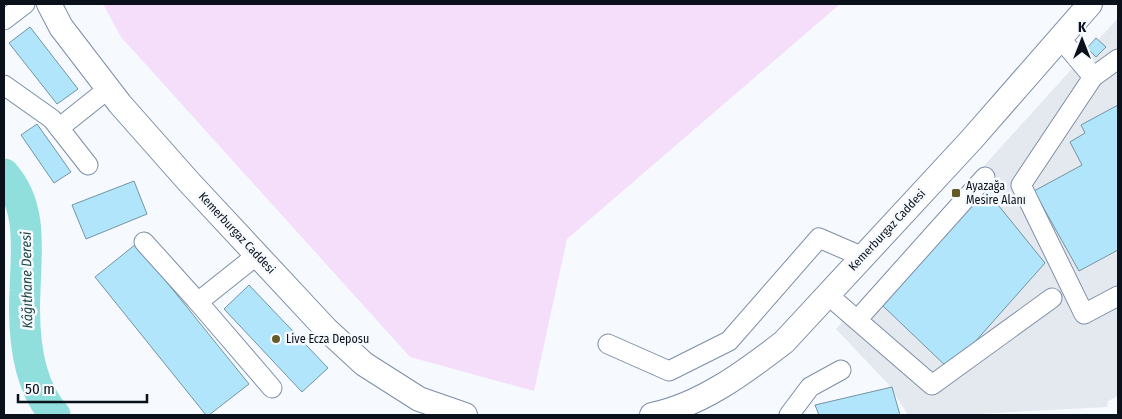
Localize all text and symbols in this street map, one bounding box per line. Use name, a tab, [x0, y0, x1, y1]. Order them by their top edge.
north arrow	[1057, 15, 1107, 65]
text: K	[1078, 19, 1087, 36]
place label: Ayazağa Mesire Alanı	[966, 179, 1026, 207]
street label: Kemerburgaz Caddesi	[846, 187, 928, 273]
marker: Ayazağa Mesire Alanı	[950, 187, 962, 199]
street label: Kemerburgaz Caddesi	[196, 190, 278, 276]
water label: Kâğıthane Deresi	[18, 231, 36, 329]
place label: Live Ecza Deposu	[286, 332, 369, 346]
marker: Live Ecza Deposu	[270, 333, 282, 345]
scale bar	[18, 372, 146, 404]
text: 50 m	[25, 380, 55, 398]

